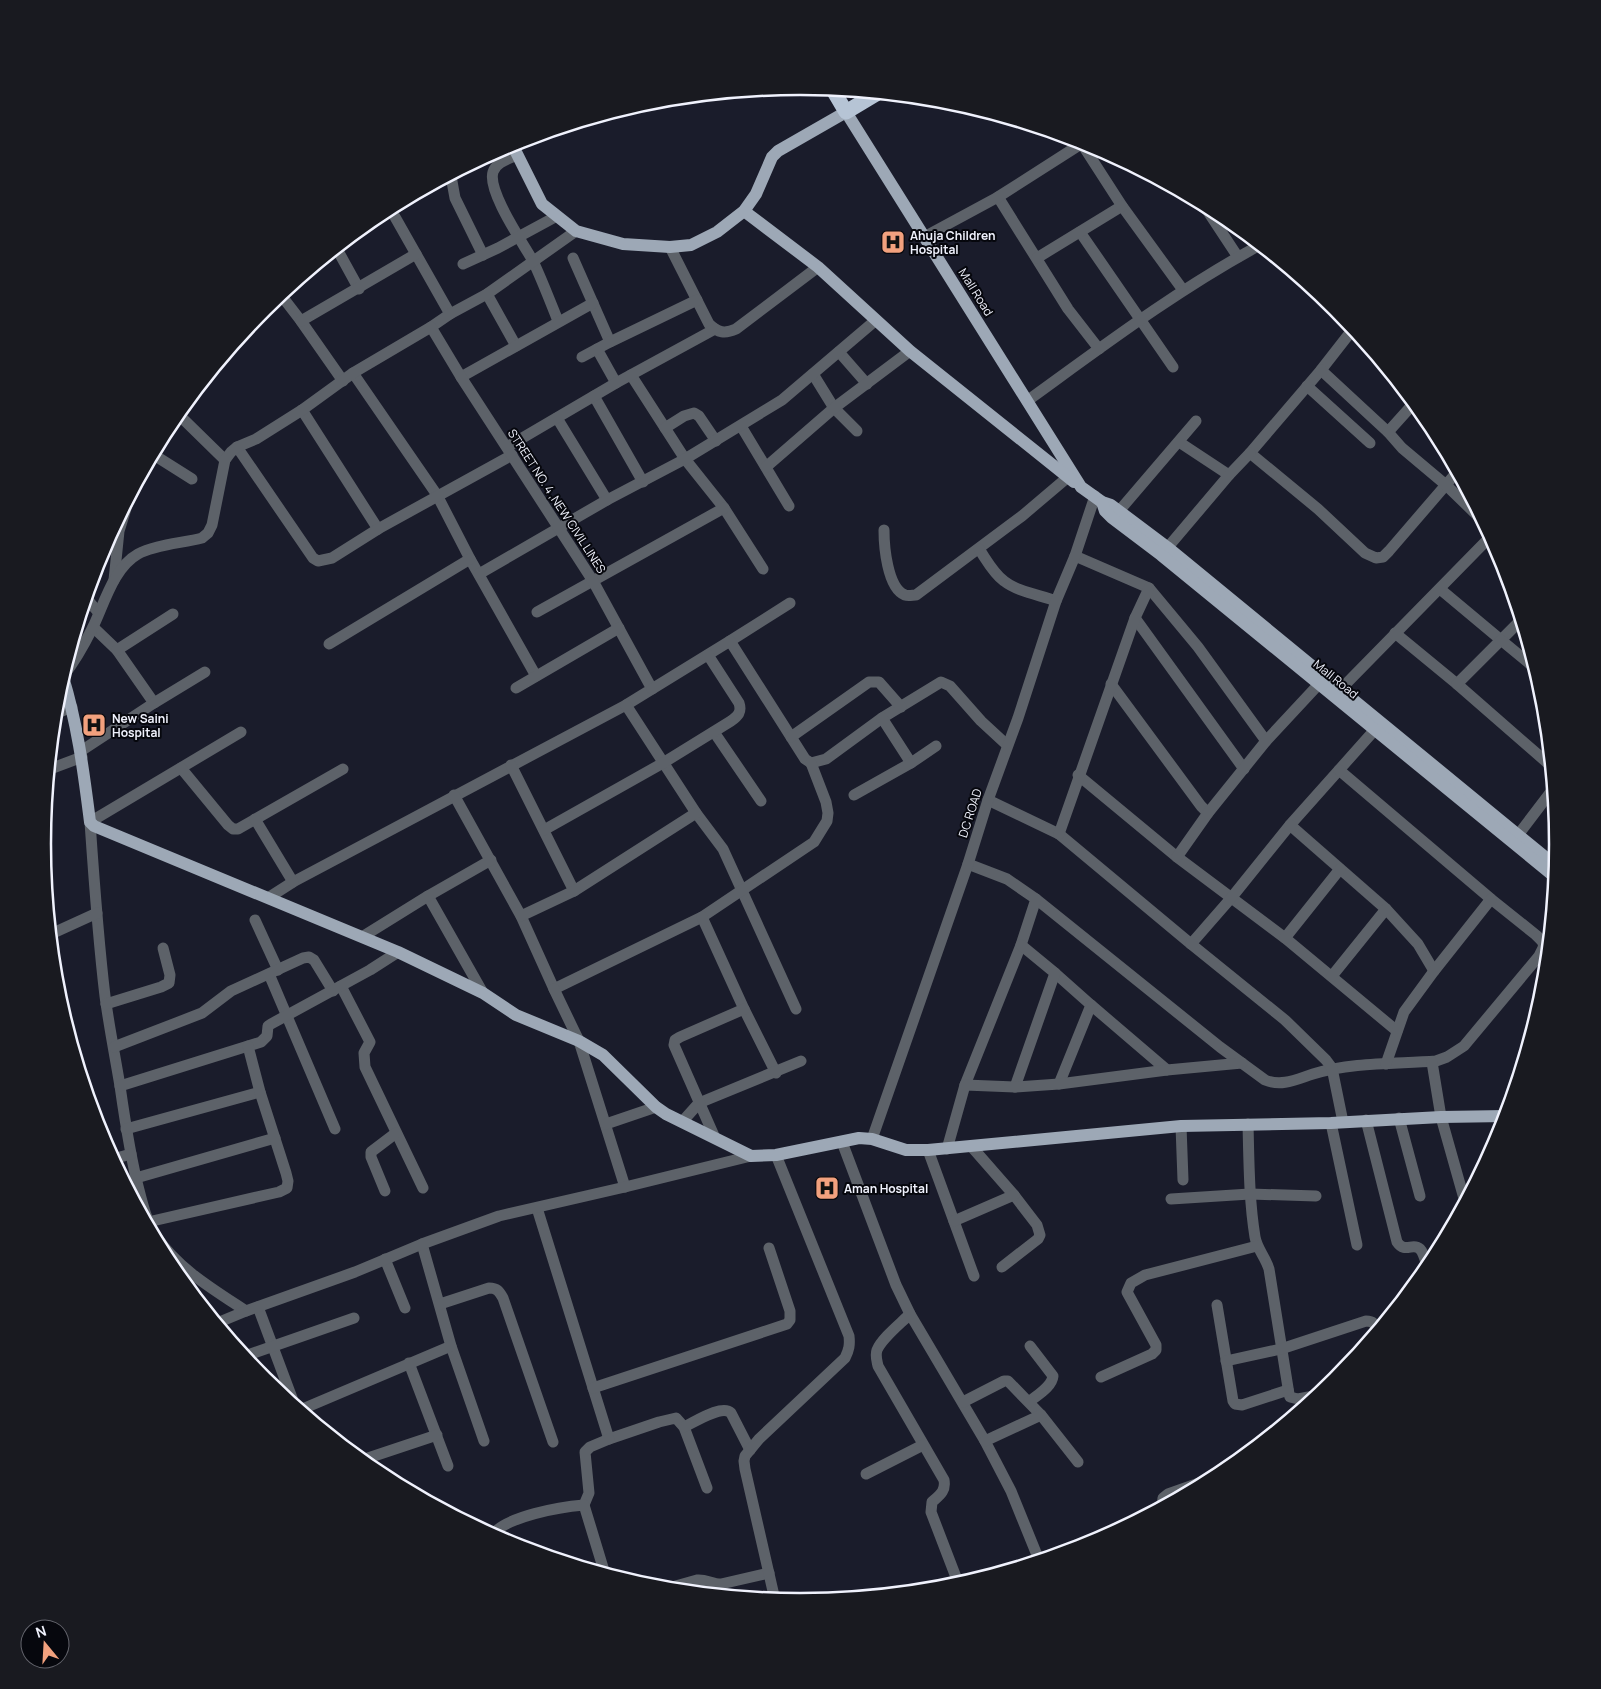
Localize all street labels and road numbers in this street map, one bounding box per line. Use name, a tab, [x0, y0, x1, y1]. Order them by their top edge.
street label: Mall Road	[955, 265, 997, 319]
street label: STREET NO. 4 ,NEW CIVIL LINES	[504, 426, 610, 576]
street label: Mall Road	[1310, 656, 1362, 702]
street label: DC ROAD	[954, 786, 986, 840]

